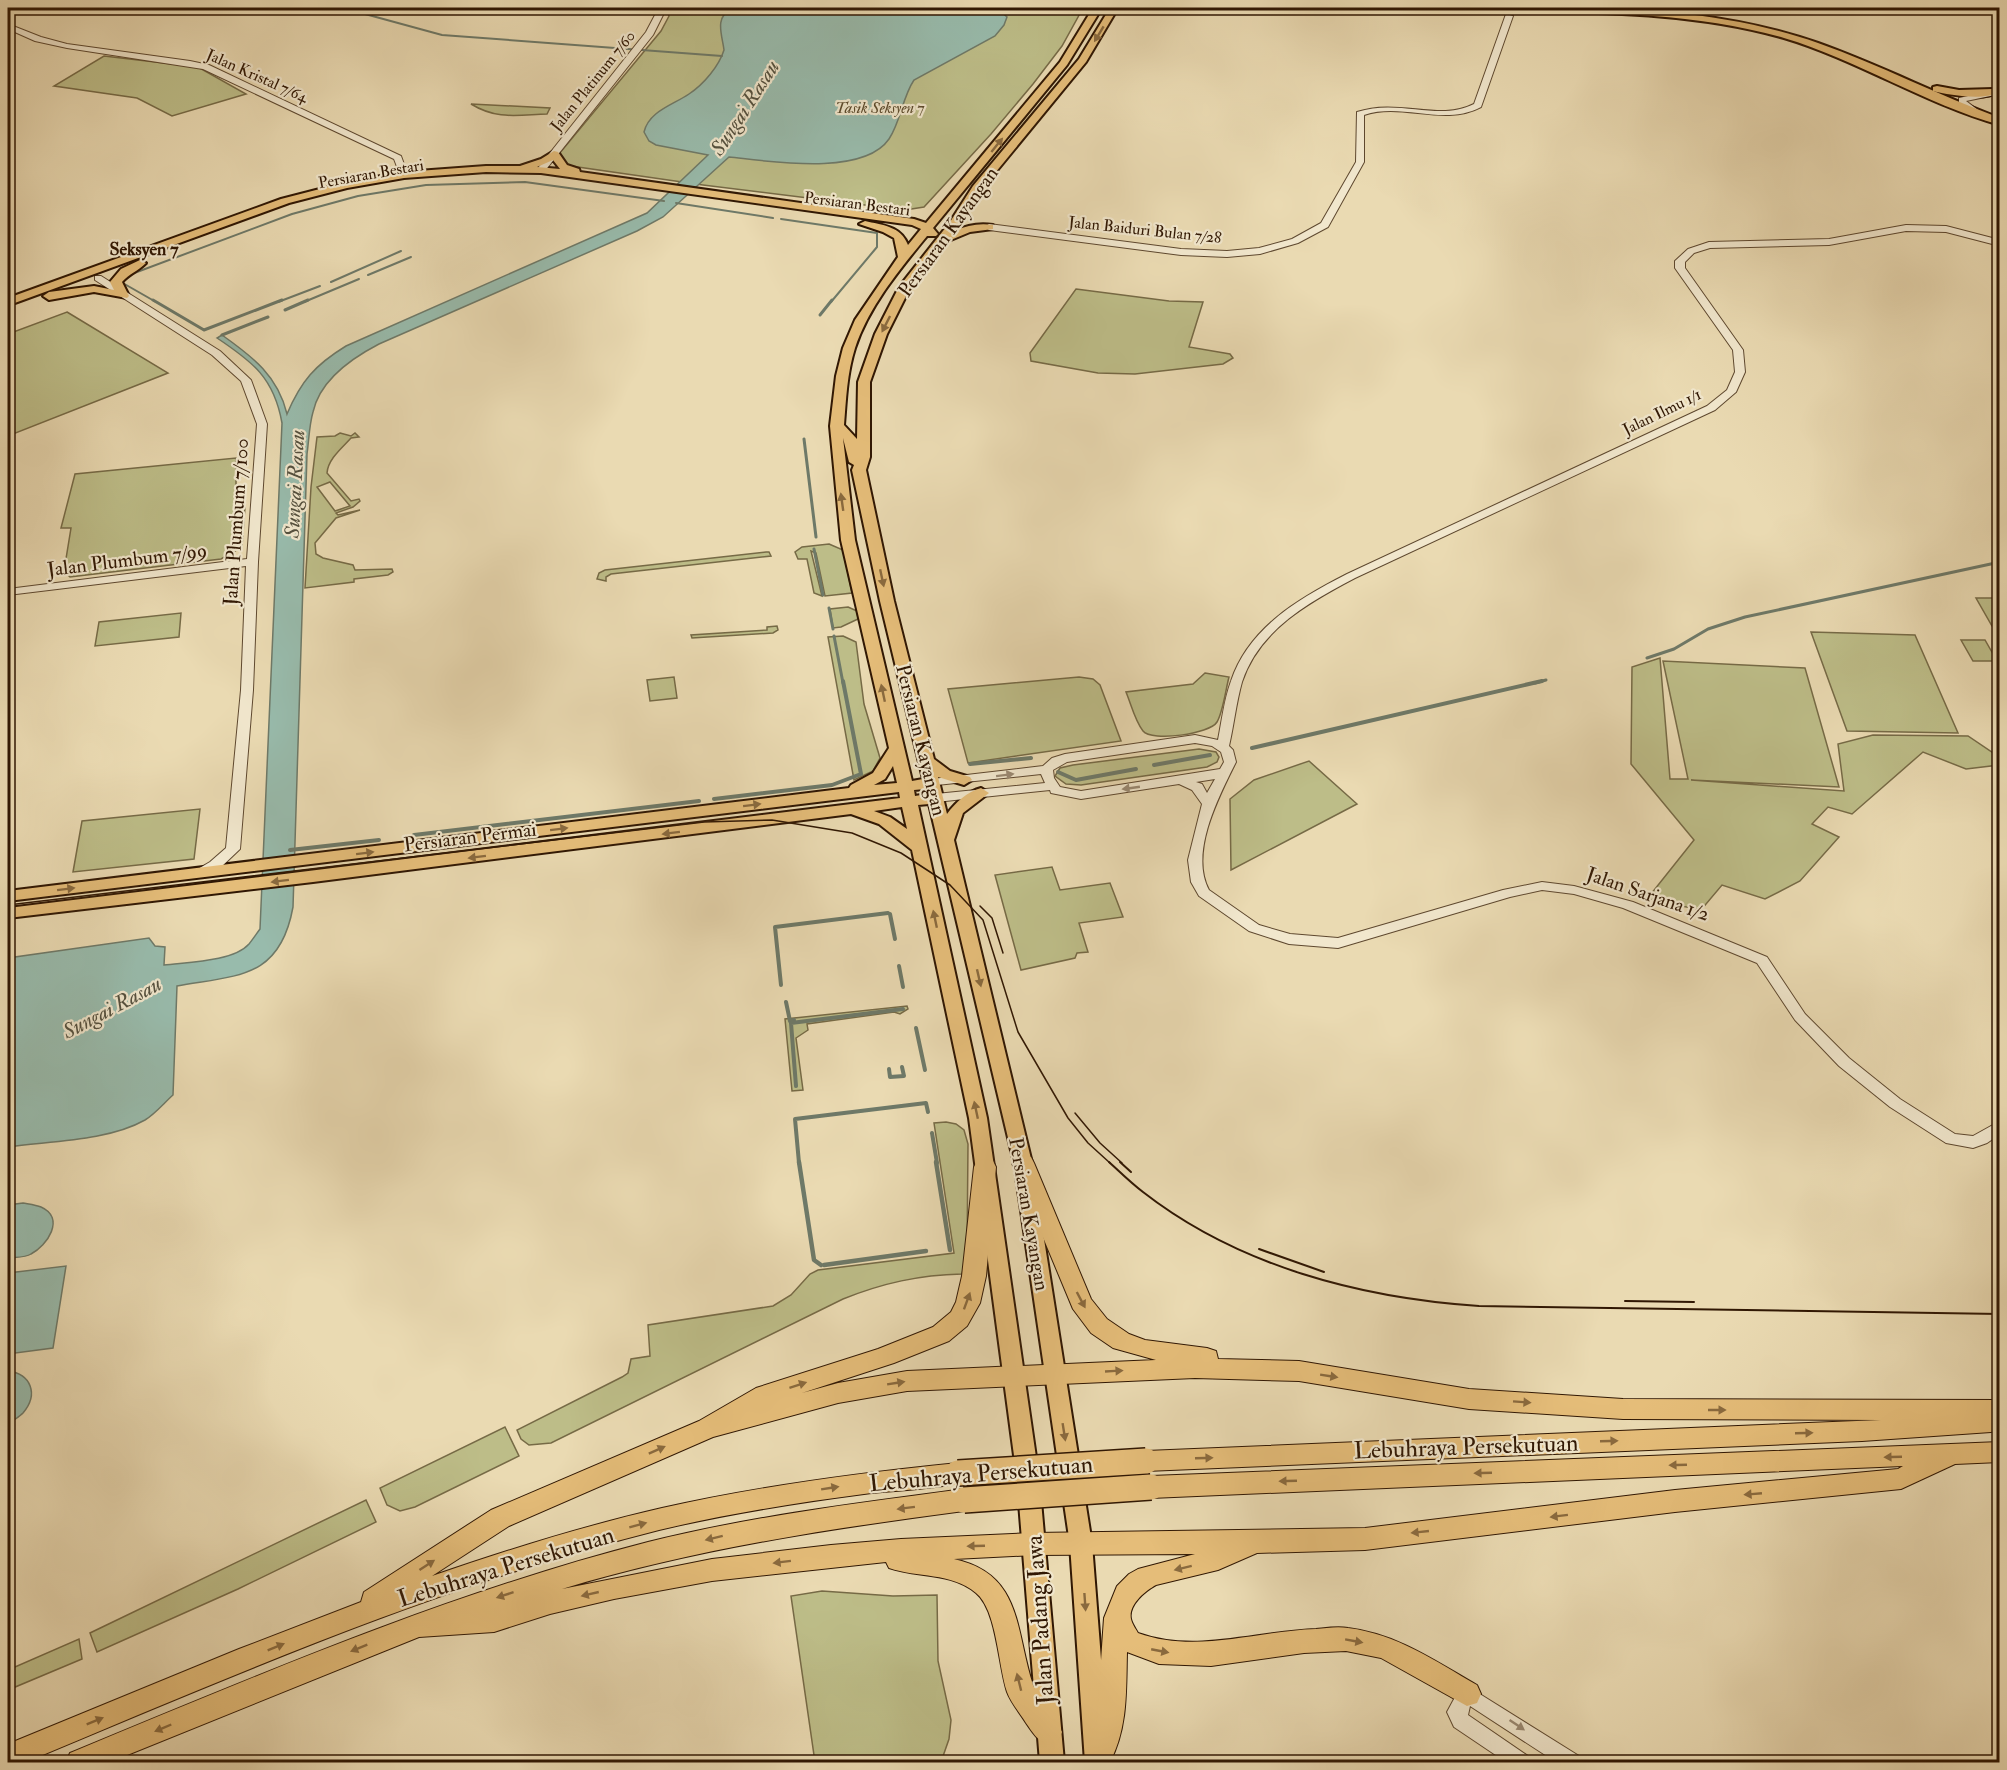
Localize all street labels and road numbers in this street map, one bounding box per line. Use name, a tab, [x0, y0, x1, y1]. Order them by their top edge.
street label: Jalan Platinum 7/60	[545, 26, 641, 137]
street label: Jalan Kristal 7/64	[202, 44, 312, 109]
street label: Persiaran Bestari	[317, 155, 425, 193]
street label: Persiaran Kayangan	[892, 162, 1004, 302]
street label: Persiaran Bestari	[803, 188, 911, 220]
street label: Jalan Baiduri Bulan 7/28	[1066, 212, 1223, 249]
street label: Jalan Ilmu 1/1	[1618, 384, 1705, 441]
street label: Jalan Plumbum 7/100	[218, 437, 254, 608]
street label: Jalan Plumbum 7/99	[45, 538, 208, 582]
street label: Persiaran Kayangan	[890, 662, 952, 818]
street label: Persiaran Permai	[402, 816, 538, 858]
street label: Jalan Sarjana 1/2	[1582, 861, 1713, 927]
street label: Persiaran Kayangan	[1003, 1135, 1055, 1293]
street label: Lebuhraya Persekutuan	[1353, 1428, 1579, 1466]
street label: Lebuhraya Persekutuan	[868, 1449, 1094, 1499]
street label: Lebuhraya Persekutuan	[394, 1519, 618, 1615]
street label: Jalan Padang Jawa	[1019, 1533, 1061, 1707]

